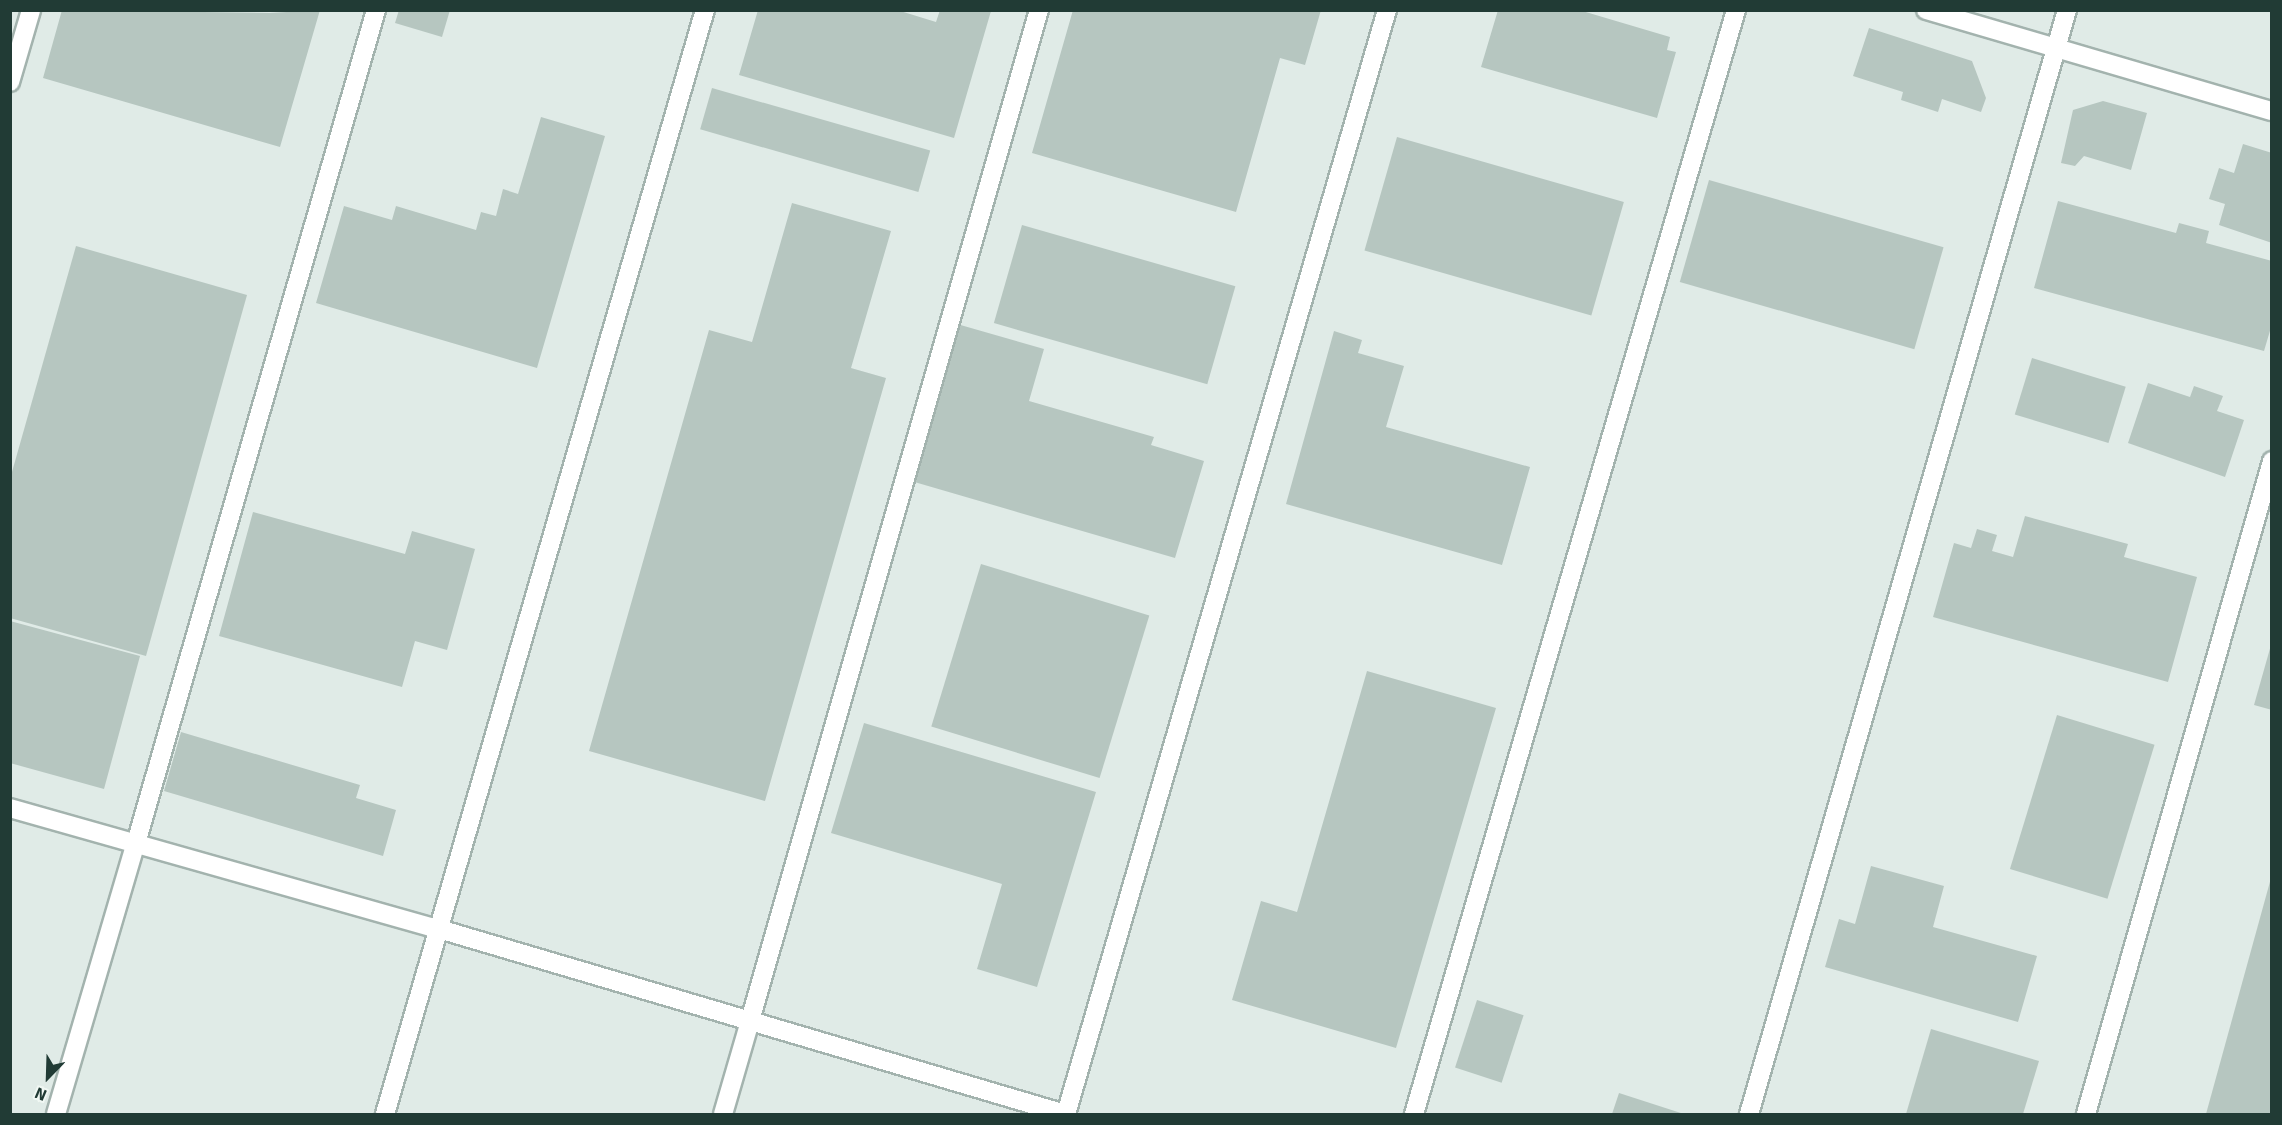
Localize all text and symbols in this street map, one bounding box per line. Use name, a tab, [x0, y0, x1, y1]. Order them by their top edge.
north arrow	[18, 1047, 78, 1107]
text: N	[32, 1082, 50, 1105]

